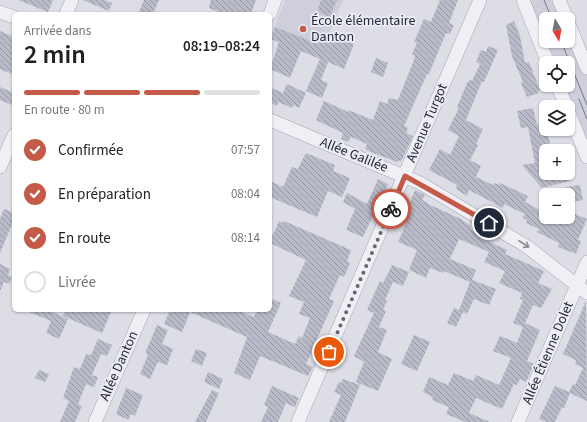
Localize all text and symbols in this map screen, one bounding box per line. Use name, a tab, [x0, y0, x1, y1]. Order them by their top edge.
place label: École élémentaire Danton	[311, 11, 416, 47]
north arrow	[539, 12, 575, 48]
map controls	[539, 12, 575, 224]
text: Arrivée dans	[24, 22, 91, 40]
marker: École élémentaire Danton	[298, 24, 308, 34]
text: 2 min	[24, 36, 86, 73]
text: 08:19–08:24	[183, 36, 260, 57]
button: locate	[539, 56, 575, 92]
street label: Avenue Turgot	[401, 80, 453, 166]
button: layers	[539, 100, 575, 136]
text: En route · 80 m	[24, 101, 104, 119]
street label: Allée Galilée	[317, 132, 391, 178]
icon: check	[24, 139, 46, 161]
text: Confirmée	[58, 140, 124, 161]
text: 07:57	[231, 141, 260, 159]
button: +	[539, 144, 575, 180]
icon: check	[24, 183, 46, 205]
text: En préparation	[58, 184, 151, 205]
text: 08:04	[231, 185, 260, 203]
button: −	[539, 188, 575, 224]
courier	[371, 189, 411, 229]
icon: bike	[380, 198, 402, 220]
pin	[472, 206, 506, 240]
icon: home	[478, 212, 500, 234]
icon: check	[24, 227, 46, 249]
text: En route	[58, 228, 111, 249]
text: 08:14	[231, 229, 260, 247]
one-way arrow	[518, 240, 529, 249]
text: Livrée	[58, 272, 96, 293]
street label: Allée Étienne Dolet	[517, 298, 579, 408]
street label: Allée Danton	[95, 328, 143, 404]
pin	[312, 335, 346, 369]
icon: bag	[318, 341, 340, 363]

